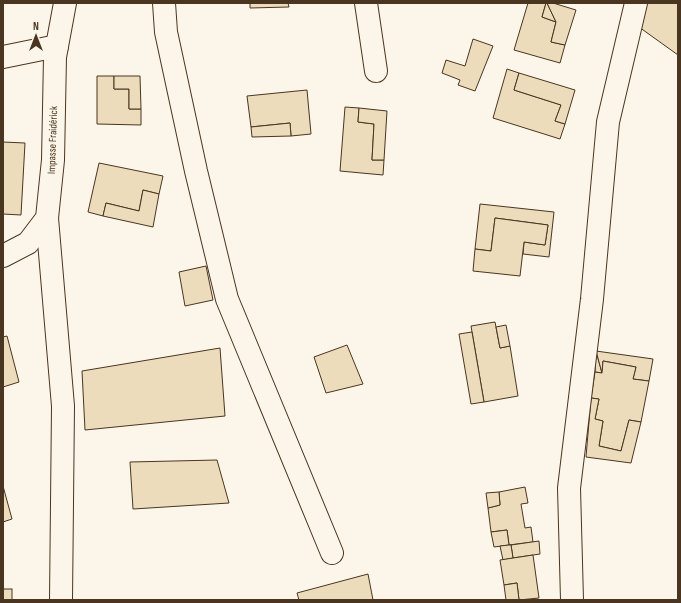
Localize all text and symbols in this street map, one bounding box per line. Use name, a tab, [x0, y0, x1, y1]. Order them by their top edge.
north arrow	[16, 16, 56, 56]
text: N	[33, 20, 39, 33]
street label: Impasse Fraidérick	[45, 105, 60, 174]

